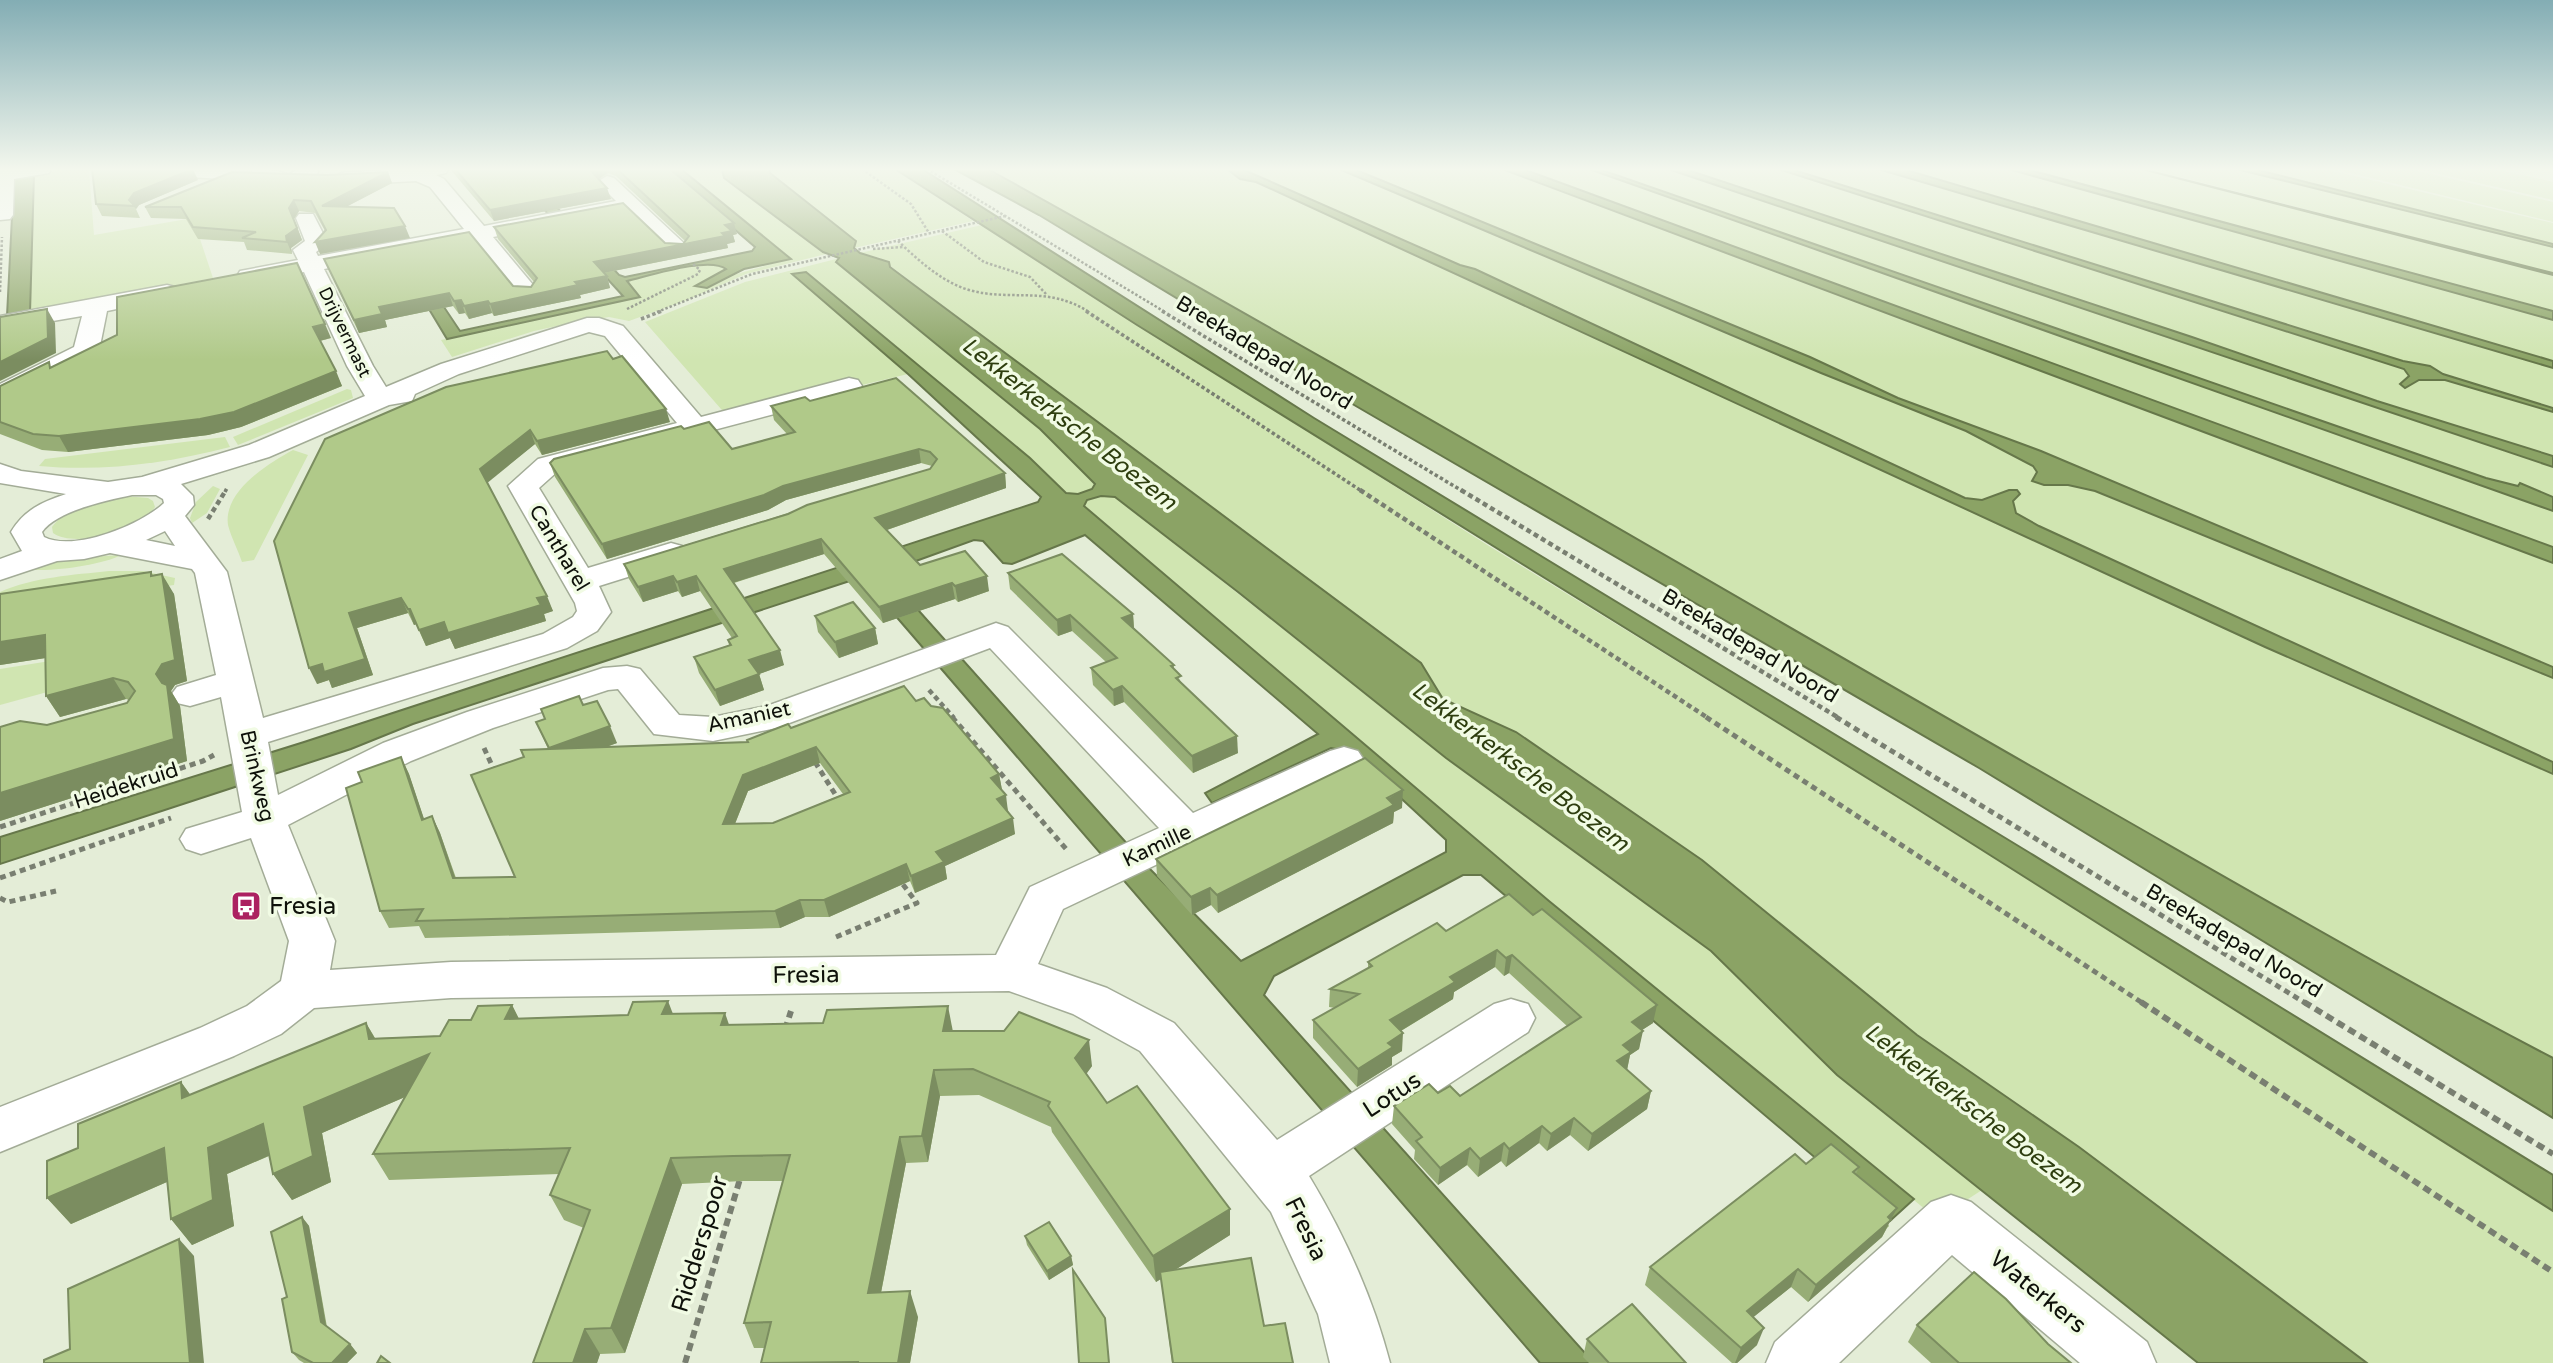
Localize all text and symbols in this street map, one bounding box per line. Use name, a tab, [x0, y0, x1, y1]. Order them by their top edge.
street label: Drijvermast	[314, 283, 376, 381]
street label: Breekadepad Noord	[1171, 291, 1357, 415]
water label: Lekkerkerksche Boezem	[956, 332, 1182, 517]
street label: Cantharel	[523, 500, 595, 596]
street label: Breekadepad Noord	[1657, 584, 1843, 708]
water label: Lekkerkerksche Boezem	[1406, 676, 1635, 858]
street label: Amaniet	[705, 696, 793, 738]
street label: Brinkweg	[234, 728, 280, 824]
street label: Heidekruid	[71, 757, 181, 815]
street label: Kamille	[1119, 819, 1195, 873]
street label: Breekadepad Noord	[2141, 879, 2327, 1003]
bus stop icon: Fresia	[229, 889, 263, 923]
place label: Fresia	[269, 892, 336, 921]
street label: Fresia	[772, 960, 840, 990]
water label: Lekkerkerksche Boezem	[1859, 1018, 2088, 1200]
street label: Lotus	[1357, 1066, 1427, 1124]
street label: Ridderspoor	[665, 1171, 735, 1316]
street label: Fresia	[1278, 1192, 1334, 1266]
street label: Waterkers	[1984, 1244, 2092, 1340]

